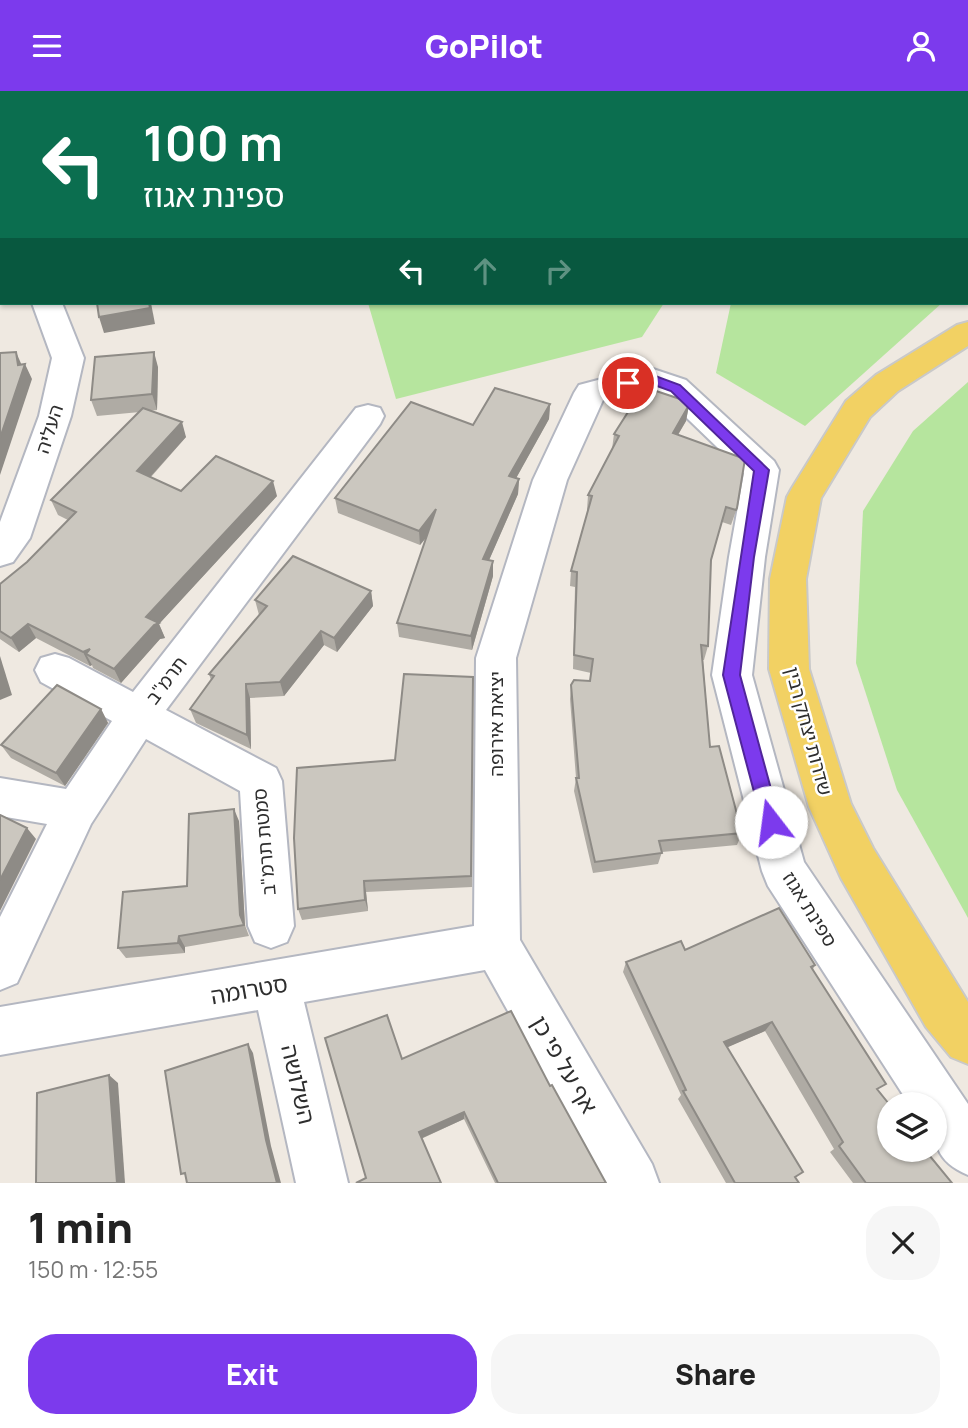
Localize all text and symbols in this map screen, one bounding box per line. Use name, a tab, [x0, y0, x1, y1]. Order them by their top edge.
text: GoPilot	[425, 24, 543, 68]
icon: menu	[28, 27, 66, 65]
icon: person	[902, 27, 940, 65]
text: 100 m	[143, 109, 283, 176]
icon: left	[28, 119, 119, 210]
text: ספינת אגוז	[143, 173, 285, 217]
icon: left	[393, 252, 431, 290]
icon: ahead	[466, 252, 504, 290]
icon: right	[539, 252, 577, 290]
pin	[598, 353, 658, 413]
icon: arrive	[609, 364, 647, 402]
street label: העליה	[29, 401, 69, 457]
street label: תרמ"ב	[139, 651, 193, 709]
street label: שדרות יצחק רבין	[779, 664, 839, 798]
street label: יציאת אירופה	[483, 671, 509, 777]
position arrow	[734, 785, 808, 859]
street label: סמטת תרמ"ב	[246, 787, 282, 897]
street label: ספינת אגוז	[777, 866, 843, 952]
street label: סטרומה	[208, 967, 290, 1011]
street label: אף על פי כן	[524, 1009, 606, 1119]
street label: השלושה	[274, 1041, 324, 1127]
map controls	[877, 1092, 947, 1162]
button: layers	[877, 1092, 947, 1162]
text: 1 min	[28, 1198, 133, 1256]
button: close	[866, 1206, 940, 1280]
text: 150 m · 12:55	[28, 1253, 158, 1285]
button: Exit	[28, 1334, 477, 1414]
button: Share	[491, 1334, 940, 1414]

